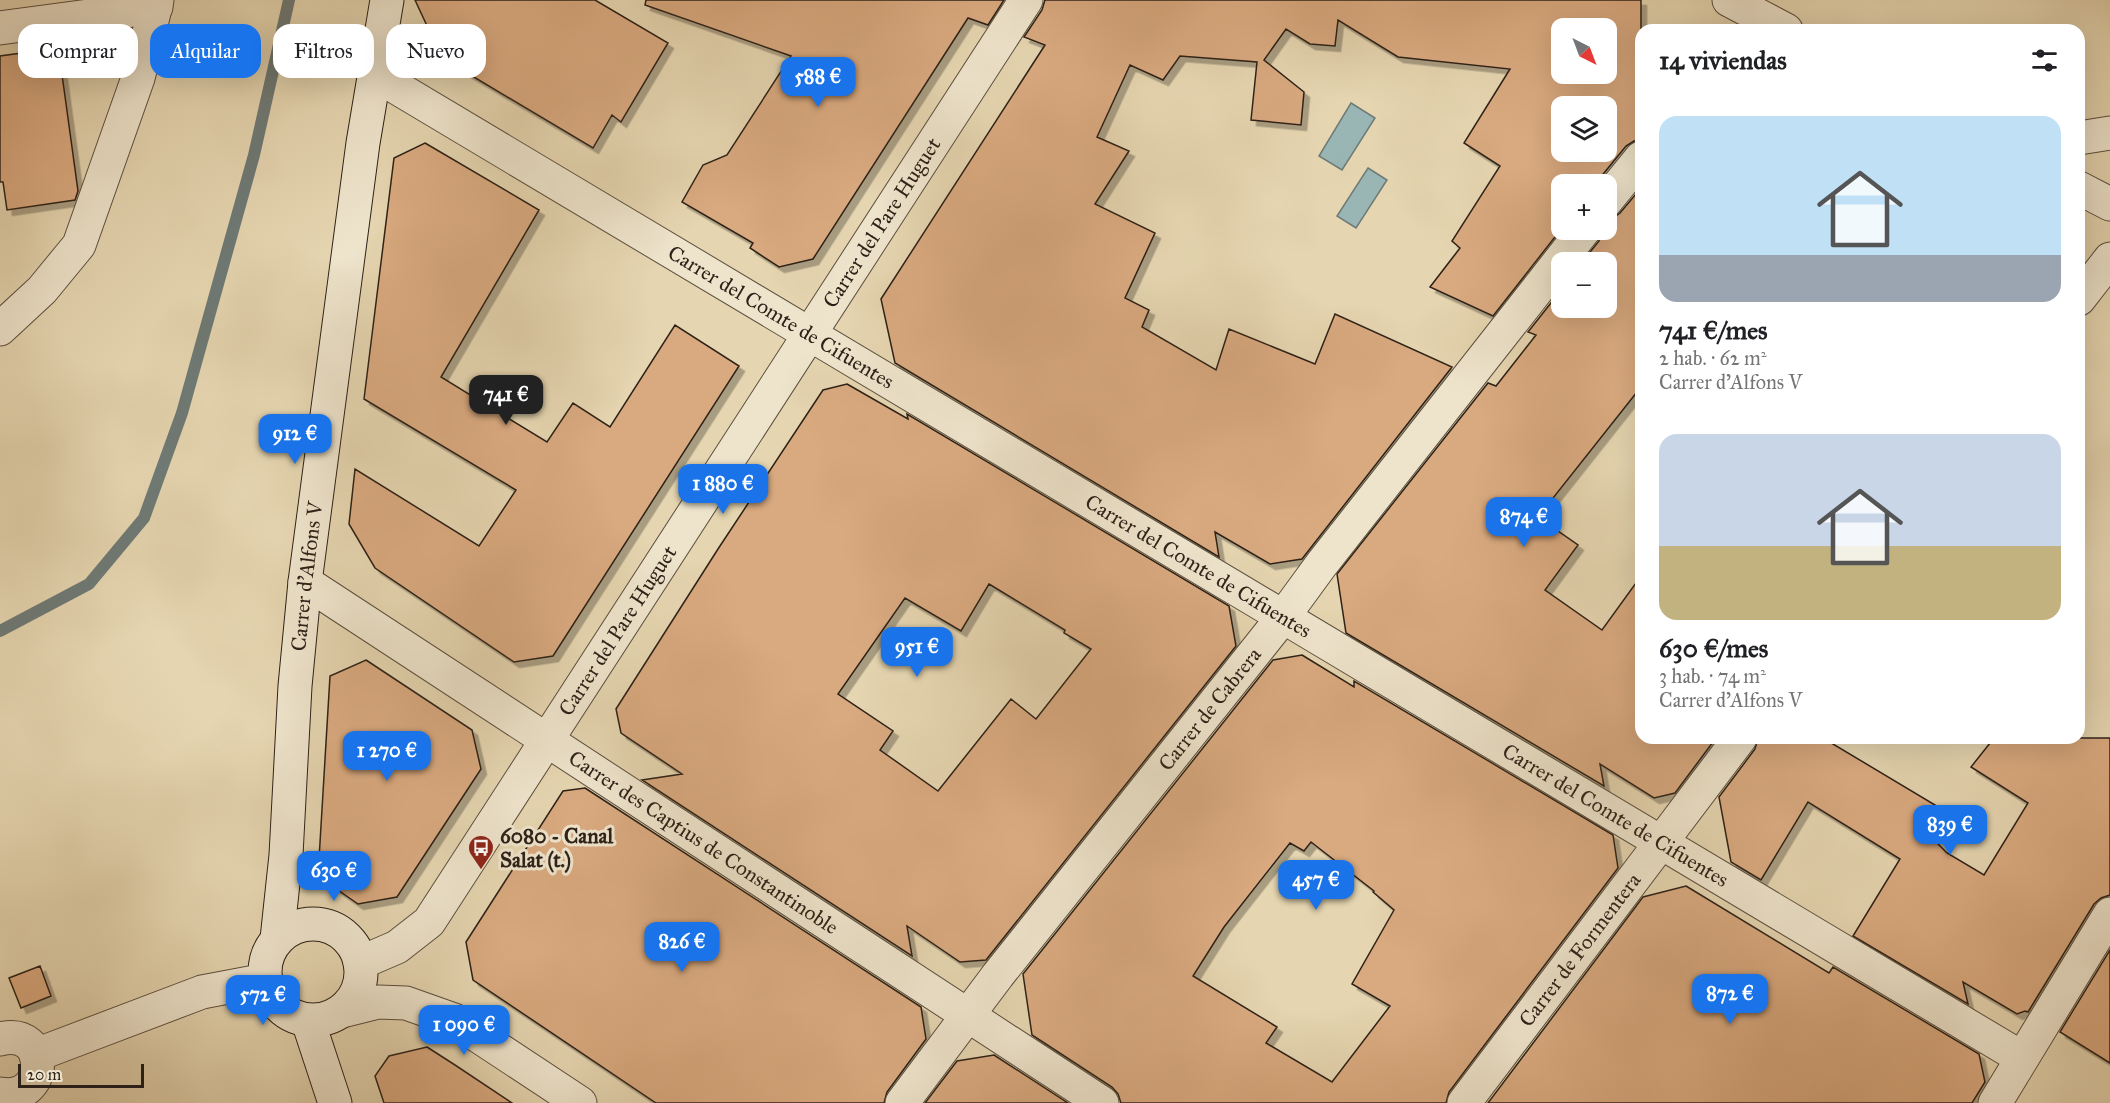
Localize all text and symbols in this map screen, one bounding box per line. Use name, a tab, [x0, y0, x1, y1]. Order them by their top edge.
north arrow	[1551, 18, 1617, 84]
map controls	[1551, 18, 1617, 318]
chip: Comprar	[18, 24, 138, 78]
chip: Alquilar	[150, 24, 261, 78]
chip: Filtros	[273, 24, 374, 78]
chip: Nuevo	[386, 24, 486, 78]
text: 14 viviendas	[1659, 44, 1787, 76]
icon: filters	[2028, 44, 2061, 77]
pin: 588 €	[776, 57, 860, 108]
text: 588 €	[794, 64, 842, 88]
button: layers	[1551, 96, 1617, 162]
street label: Carrer del Pare Huguet	[817, 132, 947, 313]
icon: home	[1806, 155, 1914, 263]
button: +	[1551, 174, 1617, 240]
street label: Carrer del Comte de Cifuentes	[663, 239, 899, 395]
button: −	[1551, 252, 1617, 318]
text: 741 €/mes	[1659, 314, 1767, 346]
text: 2 hab. · 62 m²	[1659, 346, 1767, 370]
text: Carrer d'Alfons V	[1659, 370, 1802, 394]
pin: 741 €	[464, 375, 548, 426]
text: 741 €	[483, 382, 529, 406]
pin: 912 €	[253, 414, 337, 465]
text: 912 €	[273, 421, 317, 445]
pin: 1 880 €	[668, 464, 778, 515]
text: 1 880 €	[692, 471, 754, 495]
icon: home	[1806, 473, 1914, 581]
street label: Carrer del Comte de Cifuentes	[1080, 489, 1316, 644]
pin: 874 €	[1482, 497, 1566, 548]
street label: Carrer d'Alfons V	[285, 499, 329, 652]
text: 874 €	[1500, 504, 1548, 528]
street label: Carrer del Pare Huguet	[553, 540, 683, 721]
pin: 951 €	[875, 627, 959, 678]
text: 630 €/mes	[1659, 632, 1768, 664]
text: 951 €	[895, 634, 939, 658]
street label: Carrer de Cabrera	[1153, 642, 1267, 776]
text: 3 hab. · 74 m²	[1659, 664, 1766, 688]
text: Carrer d'Alfons V	[1659, 688, 1802, 712]
pin: 1 270 €	[332, 731, 442, 782]
text: 1 270 €	[357, 738, 417, 762]
street label: Carrer del Comte de Cifuentes	[1498, 738, 1733, 893]
street label: Carrer des Captius de Constantinoble	[564, 745, 843, 940]
pin: 839 €	[1908, 805, 1992, 856]
text: 839 €	[1927, 812, 1973, 836]
place label: 6080 - Canal Salat (t.)	[500, 823, 614, 873]
bus stop icon: 6080 - Canal Salat (t.)	[466, 833, 496, 871]
pin: 630 €	[292, 851, 376, 902]
text: 630 €	[311, 858, 357, 882]
pin: 457 €	[1274, 860, 1358, 911]
text: 457 €	[1292, 867, 1340, 891]
street label: Carrer de Formentera	[1513, 868, 1646, 1032]
pin: 826 €	[640, 922, 724, 973]
text: 826 €	[658, 929, 706, 953]
pin: 872 €	[1688, 974, 1772, 1025]
pin: 572 €	[221, 975, 305, 1026]
text: 872 €	[1706, 981, 1754, 1005]
text: 572 €	[240, 982, 286, 1006]
pin: 1 090 €	[409, 1005, 519, 1056]
text: 1 090 €	[433, 1012, 495, 1036]
scale bar	[18, 1061, 144, 1088]
text: 20 m	[27, 1065, 61, 1084]

